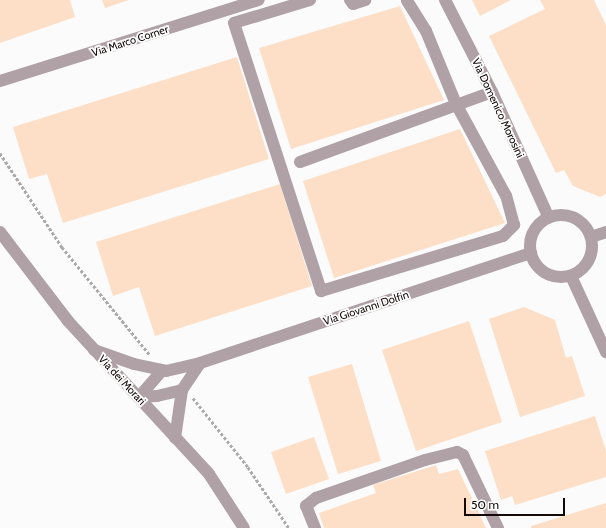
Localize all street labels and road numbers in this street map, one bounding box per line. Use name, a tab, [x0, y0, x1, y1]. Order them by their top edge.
street label: Via Marco Corner	[90, 22, 170, 60]
street label: Via Domenico Morosini	[469, 56, 527, 160]
street label: Via Giovanni Dolfin	[321, 288, 411, 328]
street label: Via dei Morari	[96, 352, 148, 408]

